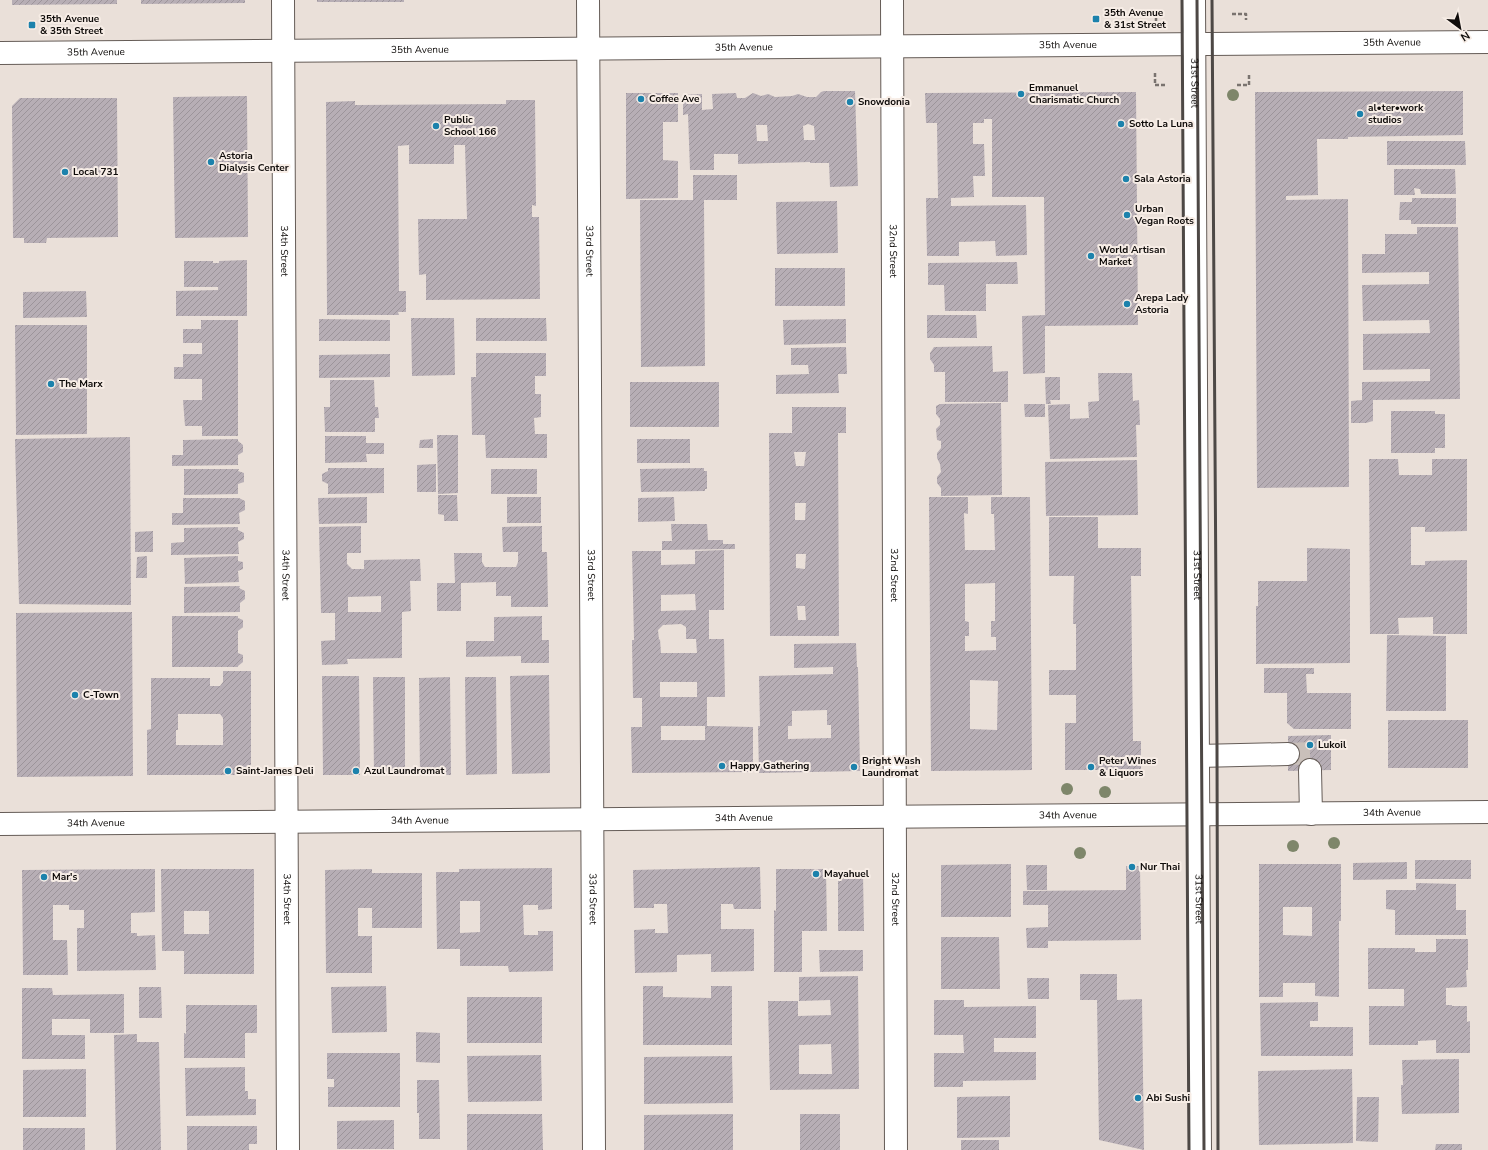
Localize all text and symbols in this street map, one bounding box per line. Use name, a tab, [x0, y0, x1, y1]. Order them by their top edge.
place label: 35th Avenue & 31st Street	[1104, 6, 1166, 32]
north arrow	[1440, 8, 1480, 48]
place label: 35th Avenue & 35th Street	[40, 12, 103, 38]
marker: 35th Avenue & 31st Street	[1091, 14, 1101, 24]
marker: 35th Avenue & 35th Street	[27, 20, 37, 30]
text: N	[1458, 28, 1473, 45]
street label: 35th Avenue	[1363, 35, 1421, 50]
street label: 35th Avenue	[1039, 38, 1097, 52]
street label: 35th Avenue	[715, 40, 773, 55]
street label: 35th Avenue	[391, 43, 449, 57]
street label: 35th Avenue	[67, 45, 125, 60]
street label: 31st Street	[1187, 58, 1202, 109]
place label: Emmanuel Charismatic Church	[1029, 81, 1120, 107]
marker: Emmanuel Charismatic Church	[1016, 89, 1026, 99]
place label: Coffee Ave	[649, 92, 700, 106]
marker: Coffee Ave	[636, 94, 646, 104]
place label: Snowdonia	[858, 95, 910, 109]
marker: Snowdonia	[845, 97, 855, 107]
place label: al•ter•work studios	[1368, 101, 1424, 127]
marker: al•ter•work studios	[1355, 109, 1365, 119]
place label: Public School 166	[444, 113, 496, 139]
place label: Sotto La Luna	[1129, 117, 1193, 131]
marker: Sotto La Luna	[1116, 119, 1126, 129]
marker: Public School 166	[431, 121, 441, 131]
place label: Astoria Dialysis Center	[219, 149, 289, 175]
marker: Astoria Dialysis Center	[206, 157, 216, 167]
place label: Local 731	[73, 165, 118, 179]
marker: Local 731	[60, 167, 70, 177]
place label: Sala Astoria	[1134, 172, 1191, 186]
marker: Sala Astoria	[1121, 174, 1131, 184]
place label: Urban Vegan Roots	[1134, 202, 1194, 228]
marker: Urban Vegan Roots	[1122, 210, 1132, 220]
street label: 32nd Street	[886, 224, 900, 278]
street label: 34th Street	[277, 225, 291, 277]
street label: 33rd Street	[582, 225, 596, 277]
place label: World Artisan Market	[1099, 243, 1165, 269]
marker: World Artisan Market	[1086, 251, 1096, 261]
place label: Arepa Lady Astoria	[1135, 291, 1189, 317]
marker: Arepa Lady Astoria	[1122, 299, 1132, 309]
place label: The Marx	[59, 377, 103, 391]
marker: The Marx	[46, 379, 56, 389]
street label: 32nd Street	[887, 548, 901, 602]
street label: 34th Street	[278, 549, 293, 601]
street label: 33rd Street	[584, 549, 598, 601]
street label: 31st Street	[1190, 550, 1204, 601]
place label: C-Town	[83, 688, 119, 702]
marker: C-Town	[70, 690, 80, 700]
place label: Lukoil	[1318, 738, 1347, 752]
marker: Lukoil	[1305, 740, 1315, 750]
place label: Bright Wash Laundromat	[862, 754, 921, 780]
place label: Peter Wines & Liquors	[1099, 754, 1156, 780]
place label: Happy Gathering	[730, 759, 809, 773]
marker: Happy Gathering	[717, 761, 727, 771]
marker: Bright Wash Laundromat	[849, 762, 859, 772]
marker: Peter Wines & Liquors	[1086, 762, 1096, 772]
place label: Saint-James Deli	[236, 764, 314, 778]
place label: Azul Laundromat	[364, 764, 444, 778]
marker: Saint-James Deli	[223, 766, 233, 776]
marker: Azul Laundromat	[351, 766, 361, 776]
street label: 34th Avenue	[1363, 806, 1421, 820]
street label: 34th Avenue	[1039, 808, 1097, 823]
street label: 34th Avenue	[715, 811, 773, 825]
street label: 34th Avenue	[391, 813, 449, 828]
street label: 34th Avenue	[67, 816, 125, 830]
place label: Nur Thai	[1140, 860, 1180, 874]
marker: Nur Thai	[1127, 862, 1137, 872]
place label: Mayahuel	[824, 867, 870, 881]
marker: Mayahuel	[811, 869, 821, 879]
place label: Mar's	[52, 870, 77, 884]
marker: Mar's	[39, 872, 49, 882]
street label: 32nd Street	[888, 872, 902, 926]
street label: 34th Street	[280, 873, 294, 925]
street label: 33rd Street	[586, 873, 600, 925]
street label: 31st Street	[1192, 874, 1206, 925]
place label: Abi Sushi	[1146, 1091, 1190, 1105]
marker: Abi Sushi	[1133, 1093, 1143, 1103]

